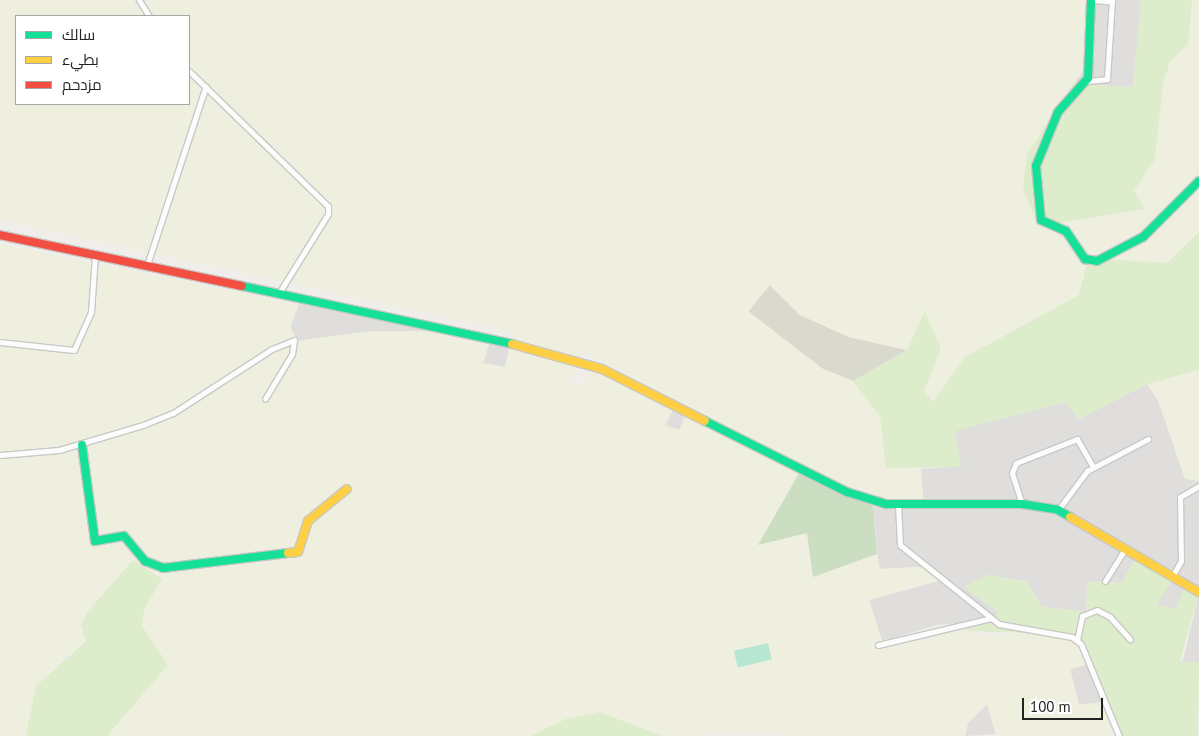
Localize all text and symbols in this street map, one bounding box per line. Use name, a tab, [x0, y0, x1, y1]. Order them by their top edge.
legend	[15, 15, 190, 105]
text: سالك	[62, 25, 95, 44]
text: بطيء	[62, 50, 99, 69]
text: مزدحم	[62, 75, 102, 94]
scale bar	[1024, 688, 1105, 720]
text: 100 m	[1030, 697, 1071, 716]

